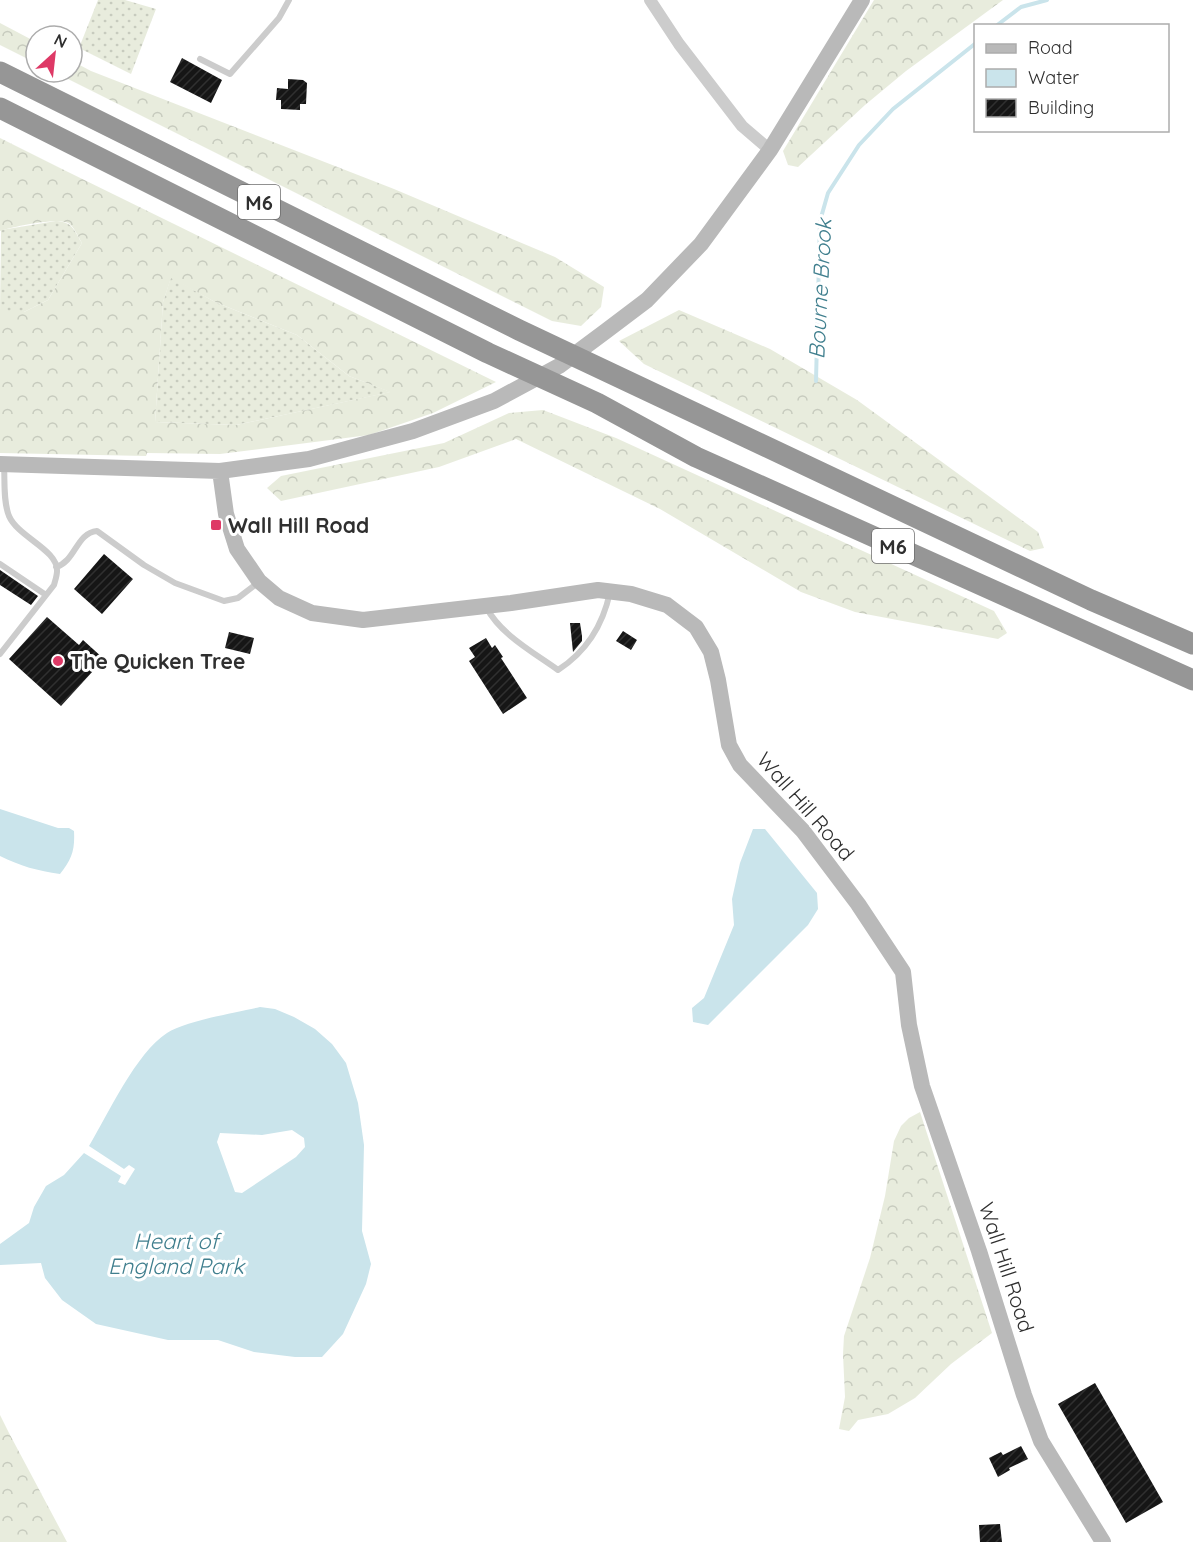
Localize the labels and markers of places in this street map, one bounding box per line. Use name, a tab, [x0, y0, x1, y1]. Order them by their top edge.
place label: Wall Hill Road	[228, 512, 369, 538]
marker: Wall Hill Road	[209, 518, 223, 532]
place label: The Quicken Tree	[70, 648, 245, 674]
marker: The Quicken Tree	[51, 654, 65, 668]

